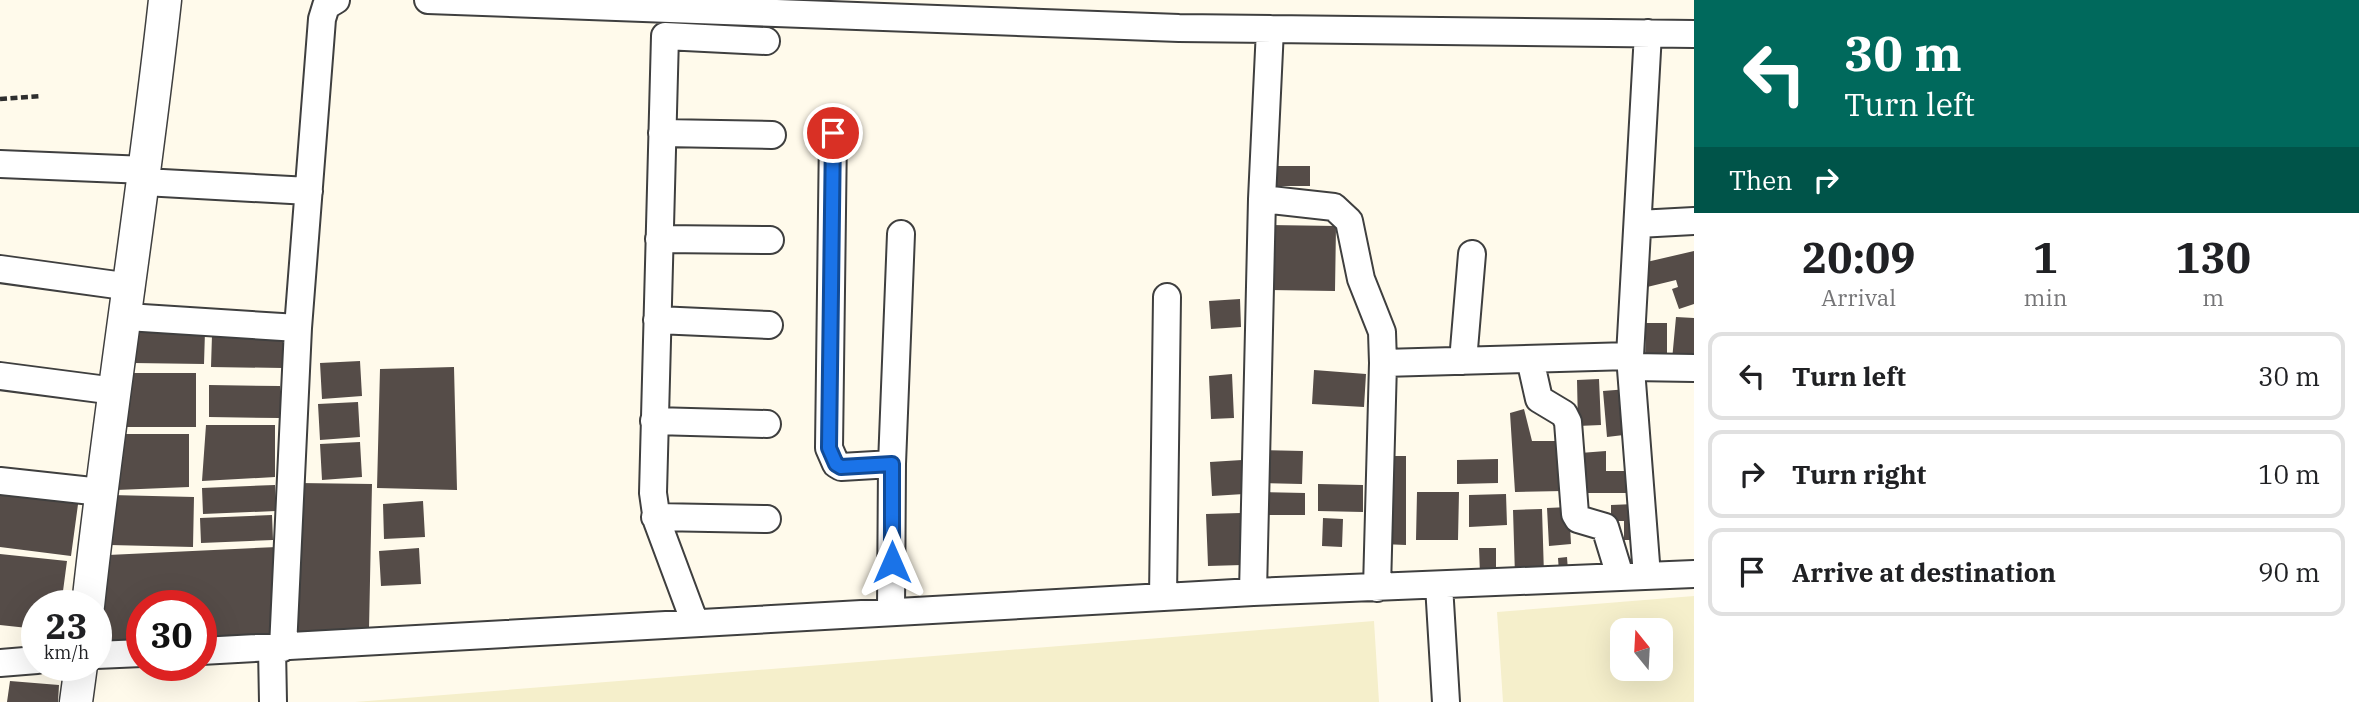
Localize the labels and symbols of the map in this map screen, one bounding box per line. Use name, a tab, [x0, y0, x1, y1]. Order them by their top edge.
pin	[803, 103, 863, 163]
position arrow	[855, 525, 929, 599]
speed limit sign: 30	[126, 590, 217, 681]
north arrow	[1610, 618, 1673, 681]

